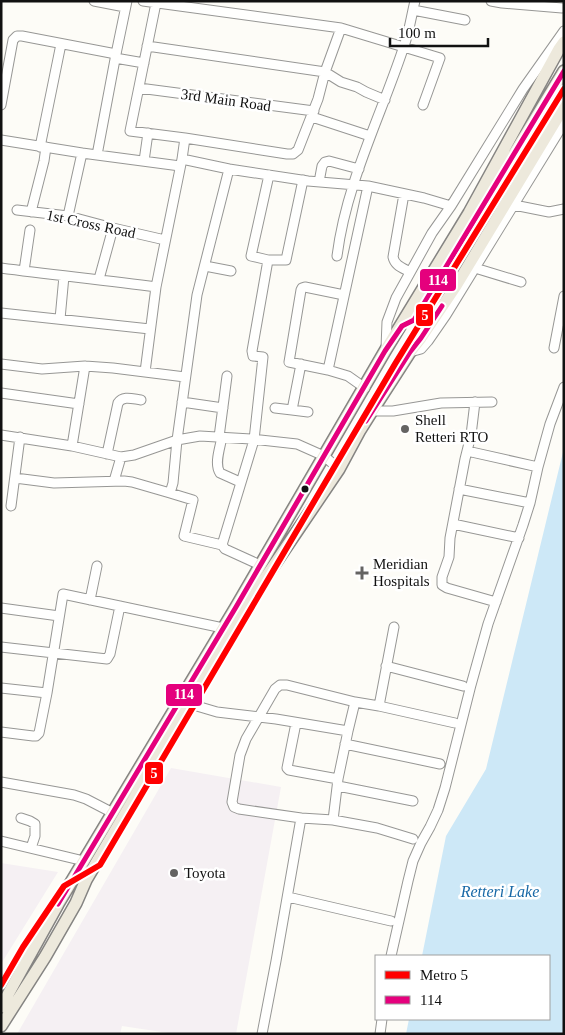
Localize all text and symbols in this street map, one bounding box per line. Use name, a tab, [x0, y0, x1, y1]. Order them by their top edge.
scale bar	[390, 15, 488, 47]
text: 100 m	[398, 25, 436, 41]
street label: 3rd Main Road	[180, 86, 273, 114]
street label: 1st Cross Road	[45, 207, 138, 241]
line badge: 114	[419, 268, 457, 292]
text: 114	[428, 273, 448, 288]
line badge: 5	[415, 303, 434, 327]
text: 5	[422, 308, 429, 323]
place label: Shell Retteri RTO	[415, 412, 489, 445]
marker: Shell Retteri RTO	[399, 423, 411, 435]
unlabelled marker	[300, 484, 310, 494]
place label: Meridian Hospitals	[373, 556, 430, 589]
marker: Meridian Hospitals	[355, 566, 369, 580]
line badge: 114	[165, 683, 203, 707]
text: 114	[174, 687, 194, 702]
line badge: 5	[144, 761, 164, 785]
text: 5	[151, 766, 158, 781]
place label: Toyota	[184, 865, 226, 881]
marker: Toyota	[168, 867, 180, 879]
water label: Retteri Lake	[460, 883, 539, 900]
legend	[375, 955, 550, 1020]
text: Metro 5	[420, 967, 468, 983]
text: 114	[420, 992, 442, 1008]

